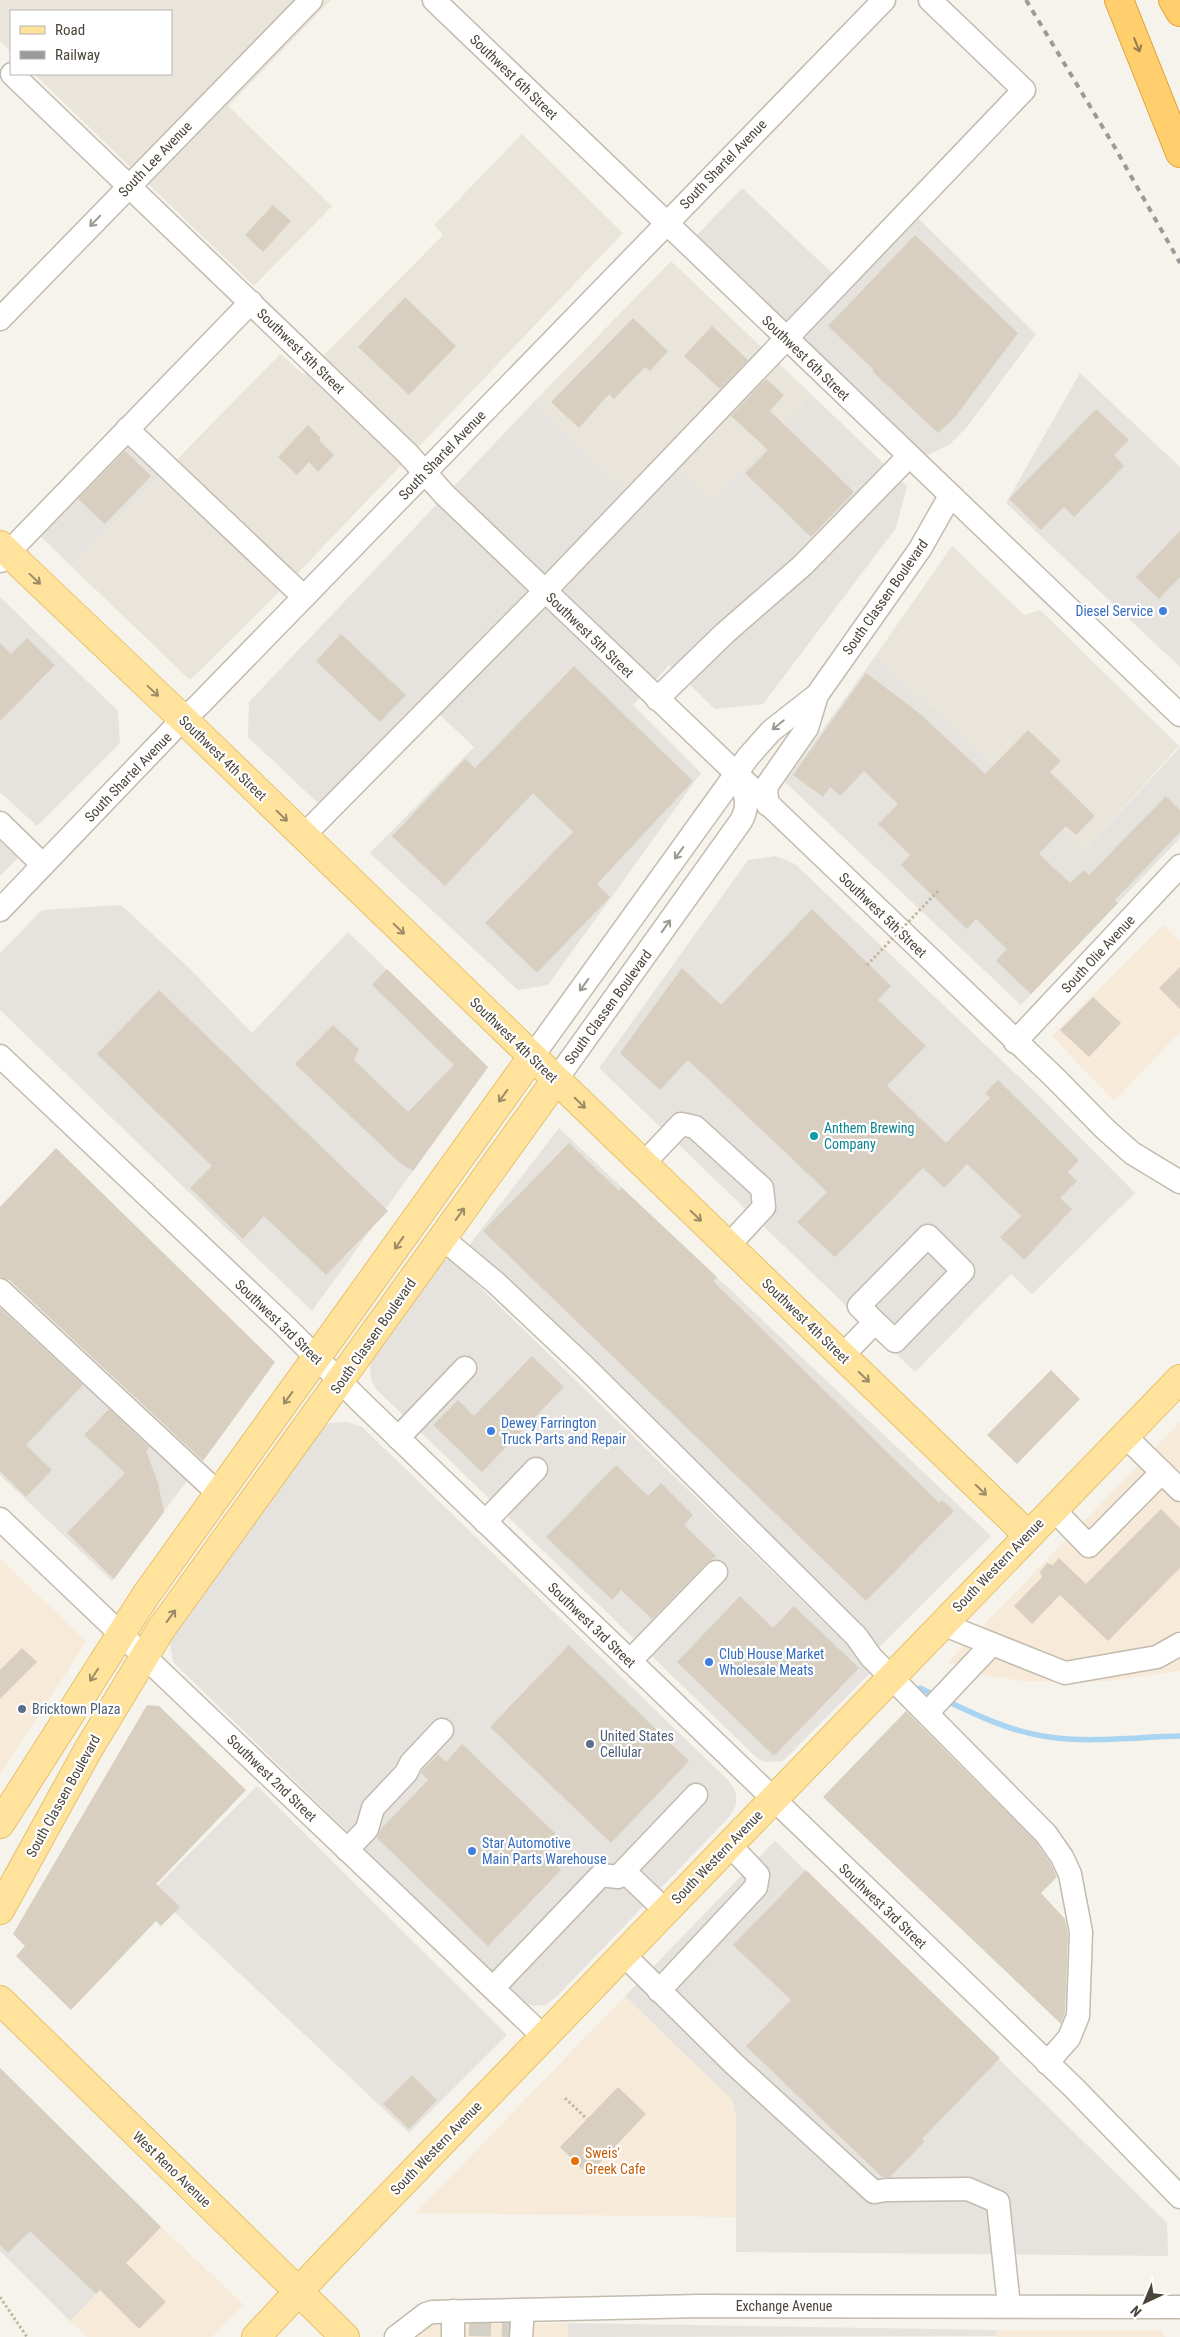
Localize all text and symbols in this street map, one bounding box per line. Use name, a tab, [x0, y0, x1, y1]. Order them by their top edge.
legend	[10, 10, 172, 75]
text: Road	[55, 21, 85, 39]
street label: Southwest 6th Street	[467, 31, 561, 123]
one-way arrow	[1133, 37, 1142, 52]
text: Railway	[55, 46, 100, 64]
street label: South Shartel Avenue	[676, 116, 770, 212]
street label: South Lee Avenue	[115, 118, 195, 200]
one-way arrow	[89, 215, 101, 228]
street label: Southwest 5th Street	[254, 305, 348, 397]
street label: Southwest 6th Street	[759, 312, 853, 404]
street label: South Shartel Avenue	[395, 407, 489, 503]
street label: South Classen Boulevard	[839, 536, 931, 658]
one-way arrow	[29, 573, 42, 585]
street label: Southwest 5th Street	[543, 589, 637, 681]
place label: Diesel Service	[1075, 603, 1153, 619]
marker: Diesel Service	[1157, 605, 1169, 617]
one-way arrow	[147, 685, 160, 697]
street label: Southwest 4th Street	[176, 712, 270, 804]
one-way arrow	[772, 719, 785, 730]
street label: South Shartel Avenue	[81, 729, 175, 825]
one-way arrow	[276, 810, 289, 822]
one-way arrow	[673, 845, 684, 859]
street label: Southwest 5th Street	[836, 869, 930, 961]
street label: South Olie Avenue	[1058, 912, 1138, 996]
one-way arrow	[661, 919, 671, 933]
one-way arrow	[393, 923, 405, 935]
street label: South Classen Boulevard	[561, 947, 655, 1067]
one-way arrow	[579, 978, 589, 992]
street label: Southwest 4th Street	[467, 994, 561, 1086]
one-way arrow	[498, 1089, 508, 1103]
one-way arrow	[573, 1097, 586, 1109]
place label: Anthem Brewing Company	[824, 1120, 914, 1152]
marker: Anthem Brewing Company	[808, 1130, 820, 1142]
one-way arrow	[454, 1208, 465, 1221]
one-way arrow	[690, 1209, 702, 1221]
one-way arrow	[393, 1236, 404, 1249]
street label: South Classen Boulevard	[327, 1275, 419, 1397]
street label: Southwest 4th Street	[759, 1275, 853, 1367]
street label: Southwest 3rd Street	[232, 1276, 326, 1368]
one-way arrow	[858, 1371, 870, 1383]
one-way arrow	[283, 1391, 293, 1405]
place label: Dewey Farrington Truck Parts and Repair	[501, 1415, 626, 1447]
marker: Dewey Farrington Truck Parts and Repair	[485, 1425, 497, 1437]
one-way arrow	[975, 1484, 987, 1496]
street label: South Western Avenue	[949, 1515, 1047, 1615]
street label: Southwest 3rd Street	[545, 1579, 639, 1671]
one-way arrow	[166, 1609, 176, 1623]
place label: Club House Market Wholesale Meats	[719, 1646, 824, 1678]
marker: Club House Market Wholesale Meats	[703, 1656, 715, 1668]
one-way arrow	[89, 1668, 100, 1682]
place label: Bricktown Plaza	[32, 1701, 121, 1717]
marker: Bricktown Plaza	[16, 1703, 28, 1715]
place label: United States Cellular	[600, 1728, 674, 1760]
street label: Southwest 2nd Street	[224, 1731, 320, 1825]
street label: South Classen Boulevard	[23, 1732, 103, 1860]
marker: United States Cellular	[584, 1738, 596, 1750]
street label: South Western Avenue	[668, 1807, 766, 1907]
place label: Star Automotive Main Parts Warehouse	[482, 1835, 607, 1867]
marker: Star Automotive Main Parts Warehouse	[466, 1845, 478, 1857]
street label: Southwest 3rd Street	[836, 1860, 930, 1952]
street label: South Western Avenue	[387, 2098, 485, 2198]
street label: West Reno Avenue	[130, 2128, 215, 2211]
place label: Sweis' Greek Cafe	[585, 2145, 646, 2177]
marker: Sweis' Greek Cafe	[569, 2155, 581, 2167]
north arrow	[1120, 2277, 1170, 2327]
street label: Exchange Avenue	[736, 2298, 833, 2314]
text: N	[1127, 2303, 1145, 2320]

